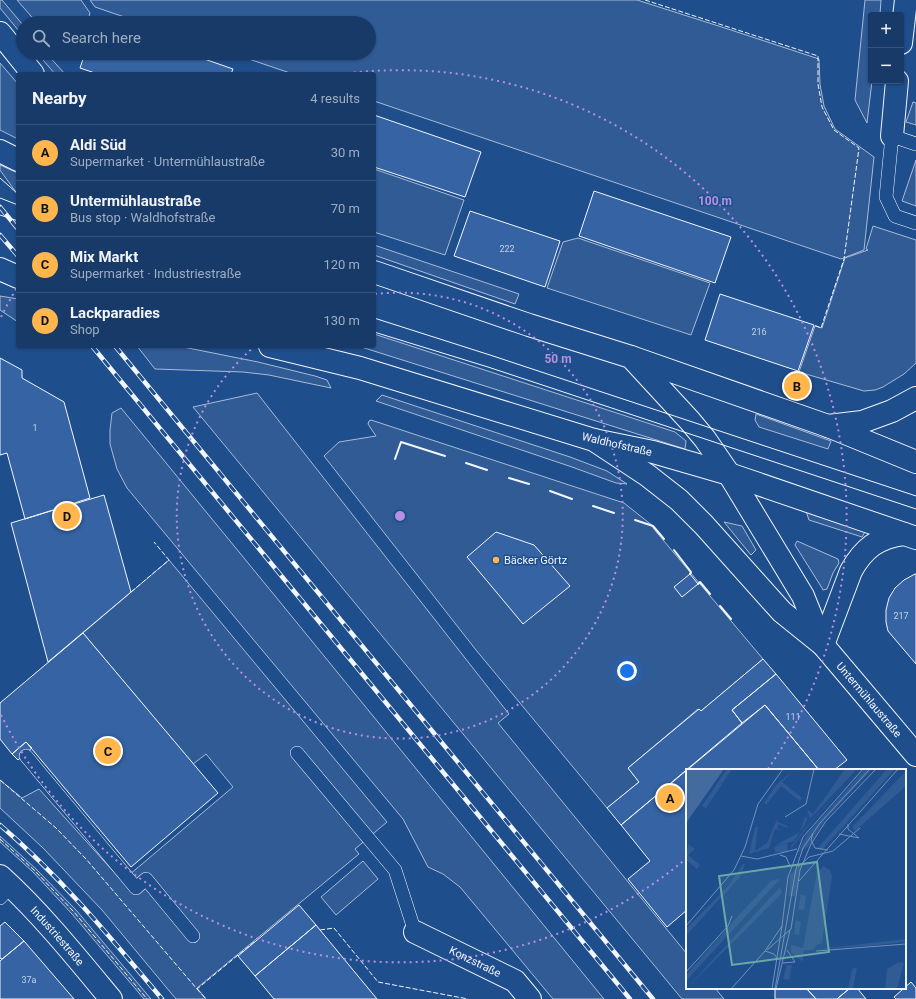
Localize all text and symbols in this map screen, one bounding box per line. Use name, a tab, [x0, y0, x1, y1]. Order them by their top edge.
map controls	[868, 12, 904, 84]
button: +	[868, 12, 904, 48]
search box	[16, 16, 376, 60]
icon: search	[30, 27, 52, 49]
text: Search here	[62, 29, 141, 47]
button: −	[868, 48, 904, 84]
text: Nearby	[32, 88, 87, 108]
text: 4 results	[310, 91, 360, 106]
text: Aldi Süd	[70, 136, 126, 154]
text: A	[41, 145, 49, 160]
text: 30 m	[331, 145, 360, 160]
text: Supermarket · Untermühlaustraße	[70, 154, 265, 169]
text: Untermühlaustraße	[70, 192, 201, 210]
text: 100 m	[698, 194, 732, 208]
text: B	[41, 201, 49, 216]
text: 70 m	[331, 201, 360, 216]
text: Bus stop · Waldhofstraße	[70, 210, 215, 225]
house number: 222	[499, 244, 515, 254]
text: Mix Markt	[70, 248, 138, 266]
text: C	[41, 257, 49, 272]
text: 120 m	[323, 257, 360, 272]
text: Supermarket · Industriestraße	[70, 266, 241, 281]
text: Lackparadies	[70, 304, 160, 322]
text: D	[41, 313, 49, 328]
text: 130 m	[323, 313, 360, 328]
text: Shop	[70, 322, 100, 337]
house number: 216	[751, 327, 767, 337]
text: 50 m	[544, 352, 572, 366]
pin: B	[784, 371, 810, 401]
house number: 1	[32, 423, 38, 433]
street label: Waldhofstraße	[580, 430, 653, 459]
pin: D	[54, 501, 80, 531]
centre of rings	[393, 509, 407, 523]
place label: Bäcker Görtz	[504, 554, 568, 567]
marker: Bäcker Görtz	[491, 555, 501, 565]
house number: 217	[893, 611, 909, 621]
street label: Untermühlaustraße	[833, 660, 904, 740]
your location	[617, 661, 637, 681]
house number: 111	[785, 712, 801, 722]
pin: C	[95, 736, 121, 766]
inset map	[686, 769, 906, 989]
pin: A	[657, 783, 683, 813]
street label: Industriestraße	[28, 904, 87, 968]
street label: Konzstraße	[447, 944, 503, 980]
house number: 37a	[21, 975, 37, 985]

